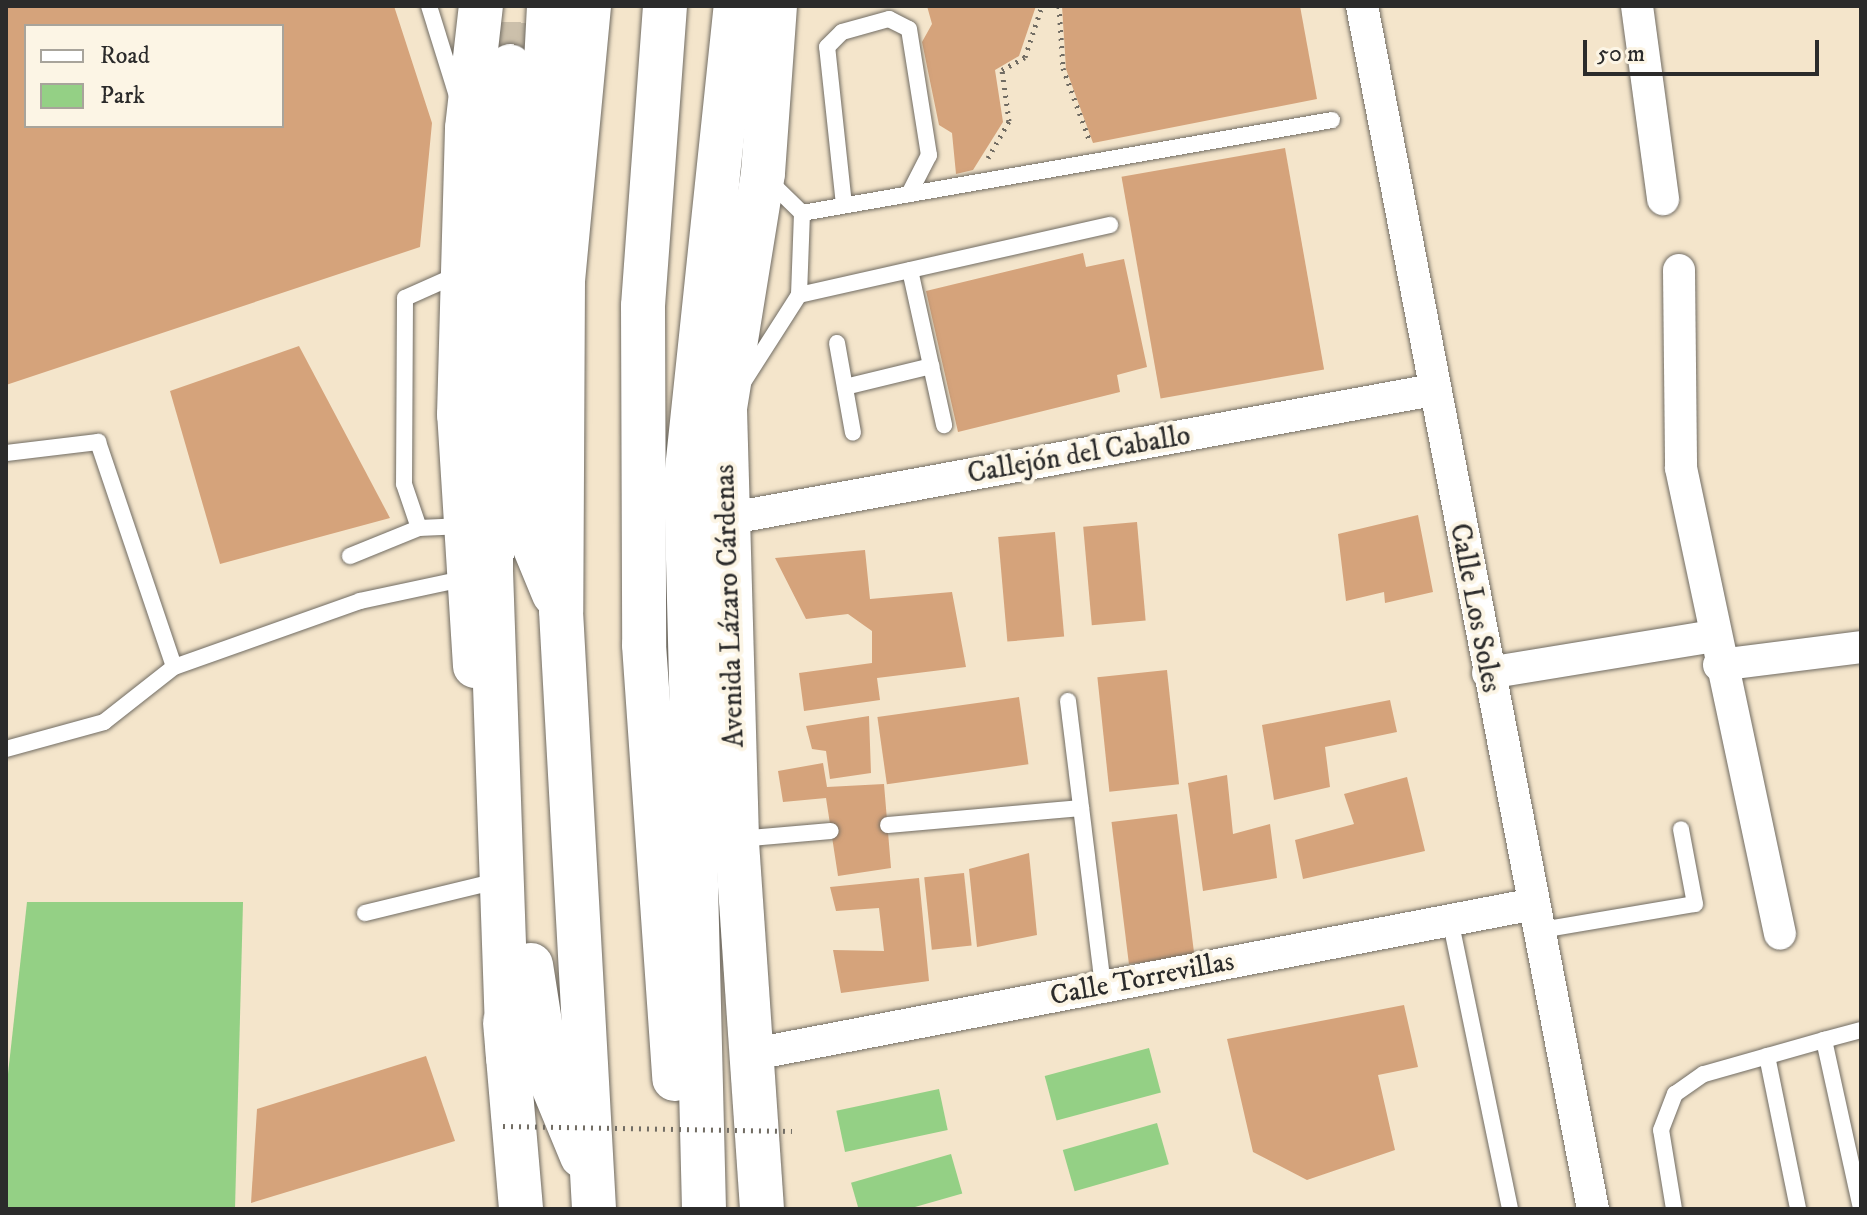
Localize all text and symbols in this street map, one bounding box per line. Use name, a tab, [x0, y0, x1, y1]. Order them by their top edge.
legend	[24, 24, 284, 128]
scale bar	[1587, 24, 1823, 74]
text: 50 m	[1597, 39, 1645, 69]
text: Road	[100, 41, 150, 71]
text: Park	[100, 81, 145, 111]
street label: Callejón del Caballo	[965, 419, 1193, 491]
street label: Avenida Lázaro Cárdenas	[708, 464, 752, 748]
street label: Calle Los Soles	[1442, 521, 1508, 695]
street label: Calle Torrevillas	[1047, 945, 1237, 1013]

